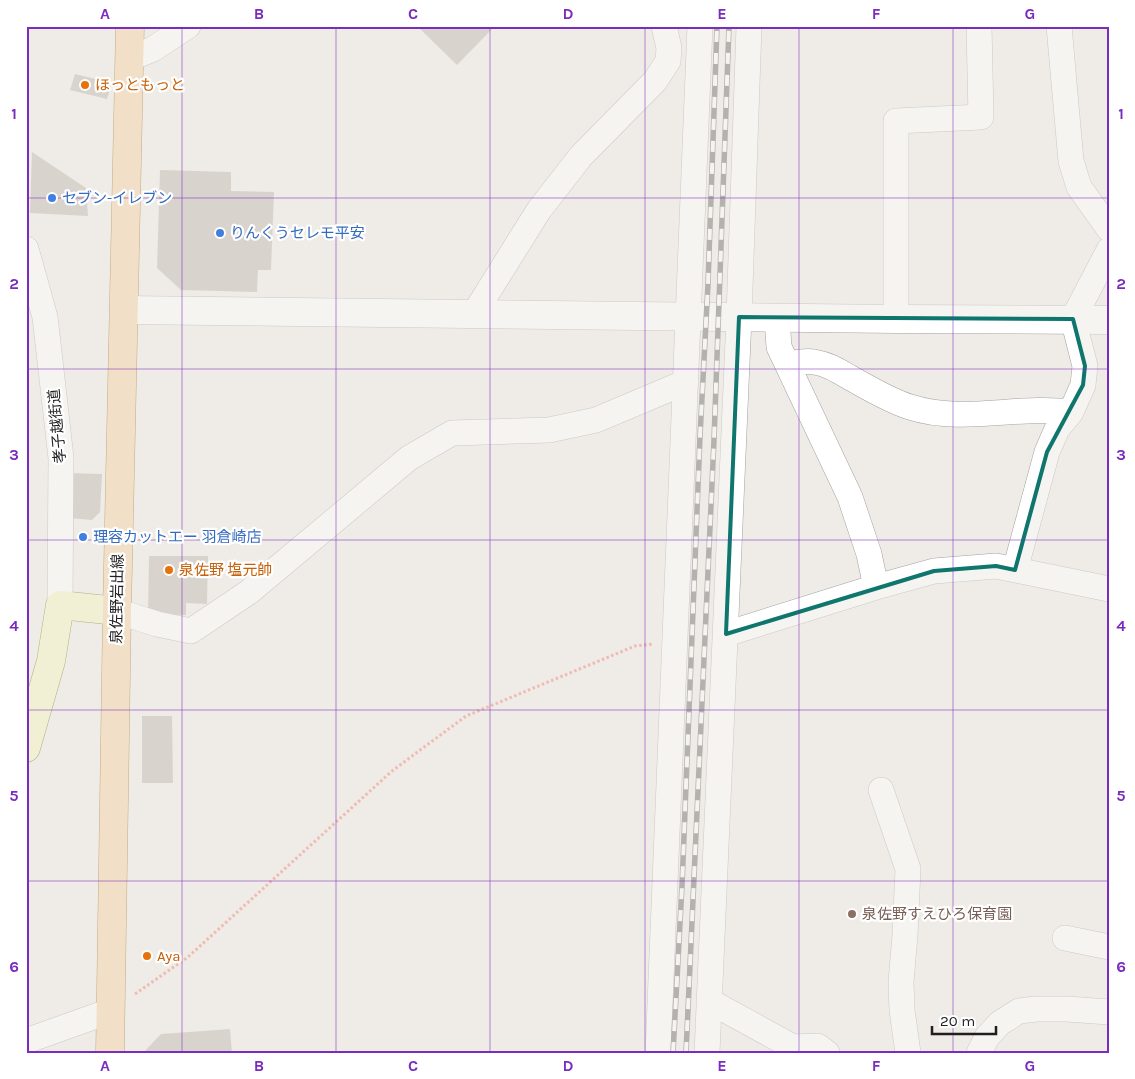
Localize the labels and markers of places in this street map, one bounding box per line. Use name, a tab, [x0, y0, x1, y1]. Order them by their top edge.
place label: ほっともっと	[95, 76, 185, 94]
marker: ほっともっと	[79, 79, 91, 91]
place label: セブン-イレブン	[62, 189, 172, 207]
marker: セブン-イレブン	[46, 192, 58, 204]
place label: りんくうセレモ平安	[230, 224, 365, 242]
marker: りんくうセレモ平安	[214, 227, 226, 239]
place label: 理容カットエー 羽倉崎店	[93, 528, 262, 546]
marker: 理容カットエー 羽倉崎店	[77, 531, 89, 543]
place label: 泉佐野 塩元帥	[179, 561, 273, 579]
marker: 泉佐野 塩元帥	[163, 564, 175, 576]
place label: 泉佐野すえひろ保育園	[862, 905, 1012, 923]
marker: 泉佐野すえひろ保育園	[846, 908, 858, 920]
place label: Aya	[157, 947, 180, 965]
marker: Aya	[141, 950, 153, 962]

